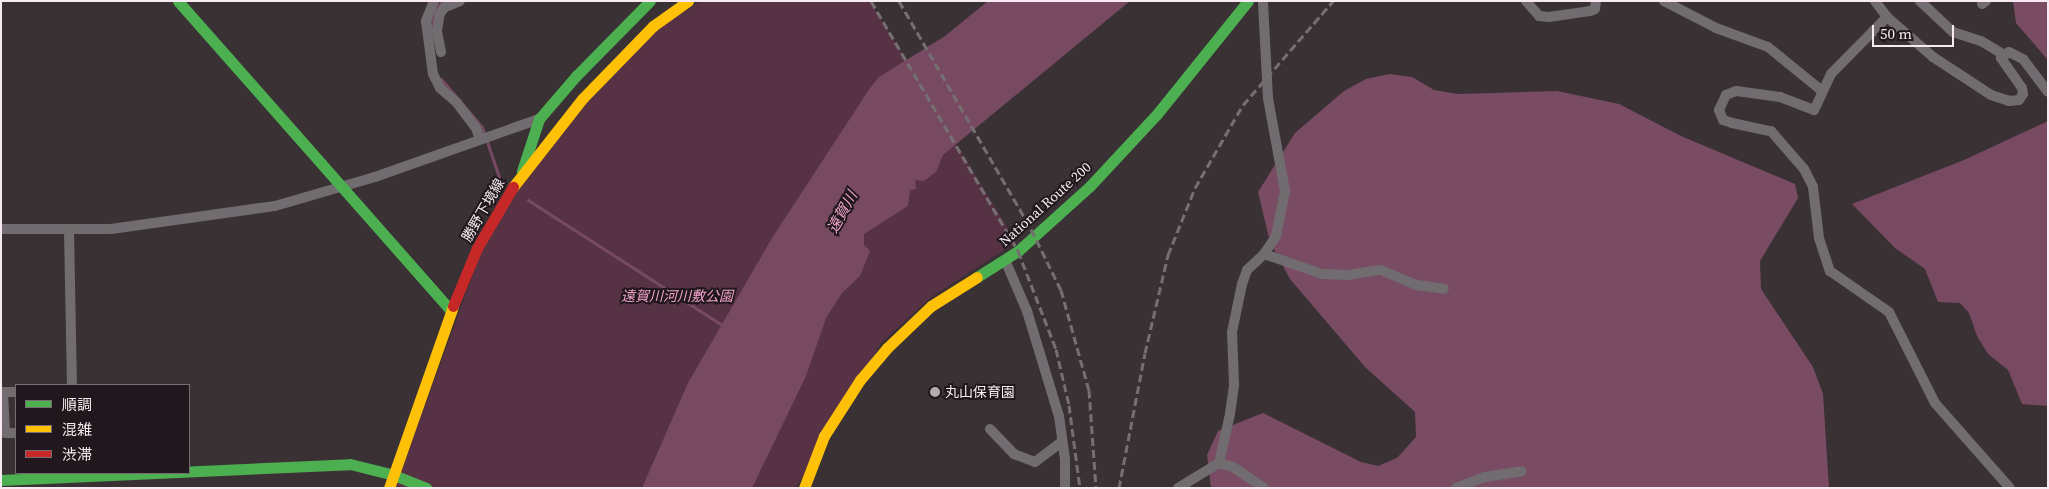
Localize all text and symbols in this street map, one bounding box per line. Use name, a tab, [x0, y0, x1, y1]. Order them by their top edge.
scale bar	[1874, 15, 1956, 47]
text: 50 m	[1880, 23, 1912, 44]
street label: National Route 200	[996, 159, 1094, 249]
street label: 勝野下境線	[458, 175, 508, 245]
water label: 遠賀川	[823, 188, 861, 236]
park label: 遠賀川河川敷公園	[621, 288, 733, 304]
legend	[15, 384, 190, 474]
place label: 丸山保育園	[945, 384, 1015, 400]
marker: 丸山保育園	[929, 386, 941, 398]
text: 順調	[62, 394, 92, 415]
text: 混雑	[62, 419, 92, 440]
text: 渋滞	[62, 444, 92, 465]

